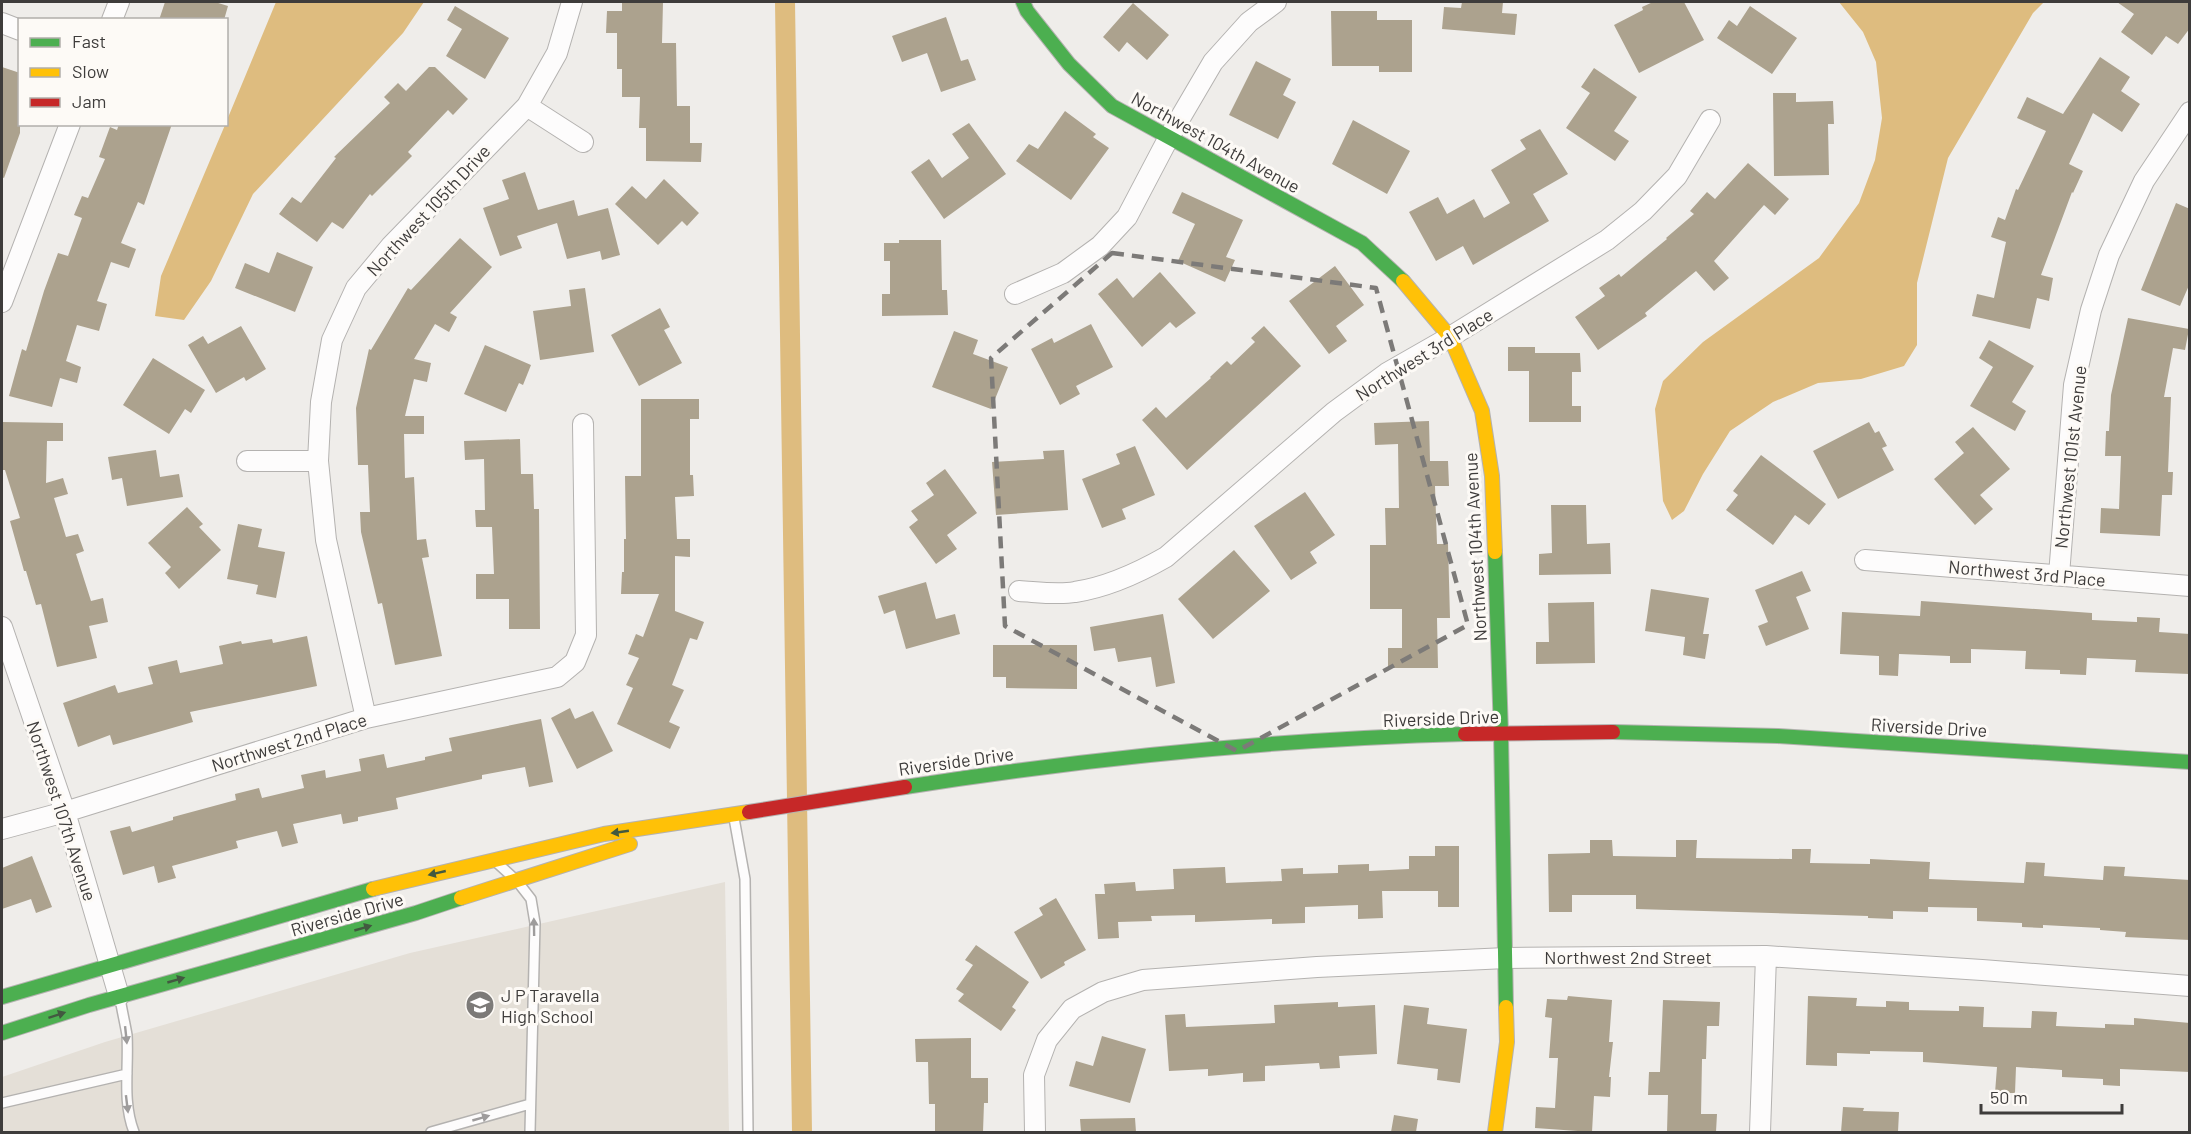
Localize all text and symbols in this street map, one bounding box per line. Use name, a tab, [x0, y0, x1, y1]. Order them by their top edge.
legend	[18, 18, 228, 126]
text: Fast	[72, 30, 106, 52]
text: Slow	[72, 60, 109, 82]
street label: Northwest 104th Avenue	[1128, 87, 1304, 197]
text: Jam	[72, 90, 106, 112]
street label: Northwest 105th Drive	[361, 140, 495, 280]
street label: Northwest 3rd Place	[1351, 303, 1497, 405]
street label: Northwest 101st Avenue	[2049, 364, 2091, 550]
street label: Northwest 104th Avenue	[1459, 452, 1491, 642]
street label: Northwest 3rd Place	[1947, 555, 2107, 591]
street label: Riverside Drive	[1382, 705, 1500, 731]
street label: Northwest 2nd Place	[209, 708, 369, 776]
street label: Riverside Drive	[1870, 713, 1988, 741]
street label: Northwest 107th Avenue	[23, 718, 101, 904]
street label: Riverside Drive	[897, 742, 1015, 780]
one-way arrow	[611, 827, 630, 836]
one-way arrow	[428, 868, 446, 878]
street label: Riverside Drive	[288, 887, 406, 941]
one-way arrow	[529, 917, 539, 936]
one-way arrow	[354, 923, 372, 932]
street label: Northwest 2nd Street	[1544, 946, 1712, 968]
one-way arrow	[167, 975, 185, 984]
place label: J P Taravella High School	[501, 984, 599, 1027]
school or university icon: J P Taravella High School	[464, 989, 496, 1021]
one-way arrow	[48, 1010, 66, 1019]
one-way arrow	[121, 1025, 131, 1044]
scale bar	[1981, 1077, 2122, 1115]
text: 50 m	[1990, 1086, 2028, 1108]
one-way arrow	[123, 1094, 132, 1113]
one-way arrow	[471, 1113, 490, 1123]

